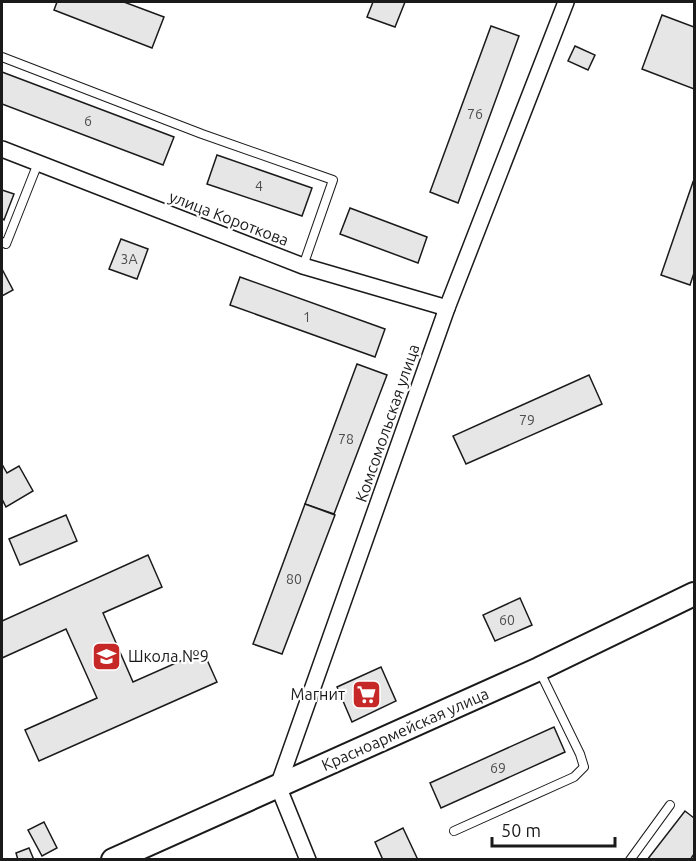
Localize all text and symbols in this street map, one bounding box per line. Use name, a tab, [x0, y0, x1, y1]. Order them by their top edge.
house number: 76	[467, 106, 483, 122]
house number: 6	[84, 113, 92, 129]
house number: 4	[255, 178, 263, 194]
street label: улица Короткова	[167, 187, 291, 249]
house number: 3А	[121, 251, 138, 267]
house number: 1	[303, 309, 311, 325]
street label: Комсомольская улица	[351, 342, 423, 504]
house number: 79	[519, 412, 535, 428]
house number: 78	[338, 431, 354, 447]
house number: 80	[286, 571, 302, 587]
house number: 60	[499, 612, 515, 628]
school or university icon: Школа №9	[91, 640, 123, 672]
place label: Школа №9	[128, 647, 209, 665]
supermarket icon: Магнит	[350, 678, 382, 710]
street label: Красноармейская улица	[319, 684, 491, 774]
place label: Магнит	[291, 685, 345, 703]
house number: 69	[490, 760, 506, 776]
scale bar	[492, 810, 615, 848]
text: 50 m	[501, 820, 541, 840]

